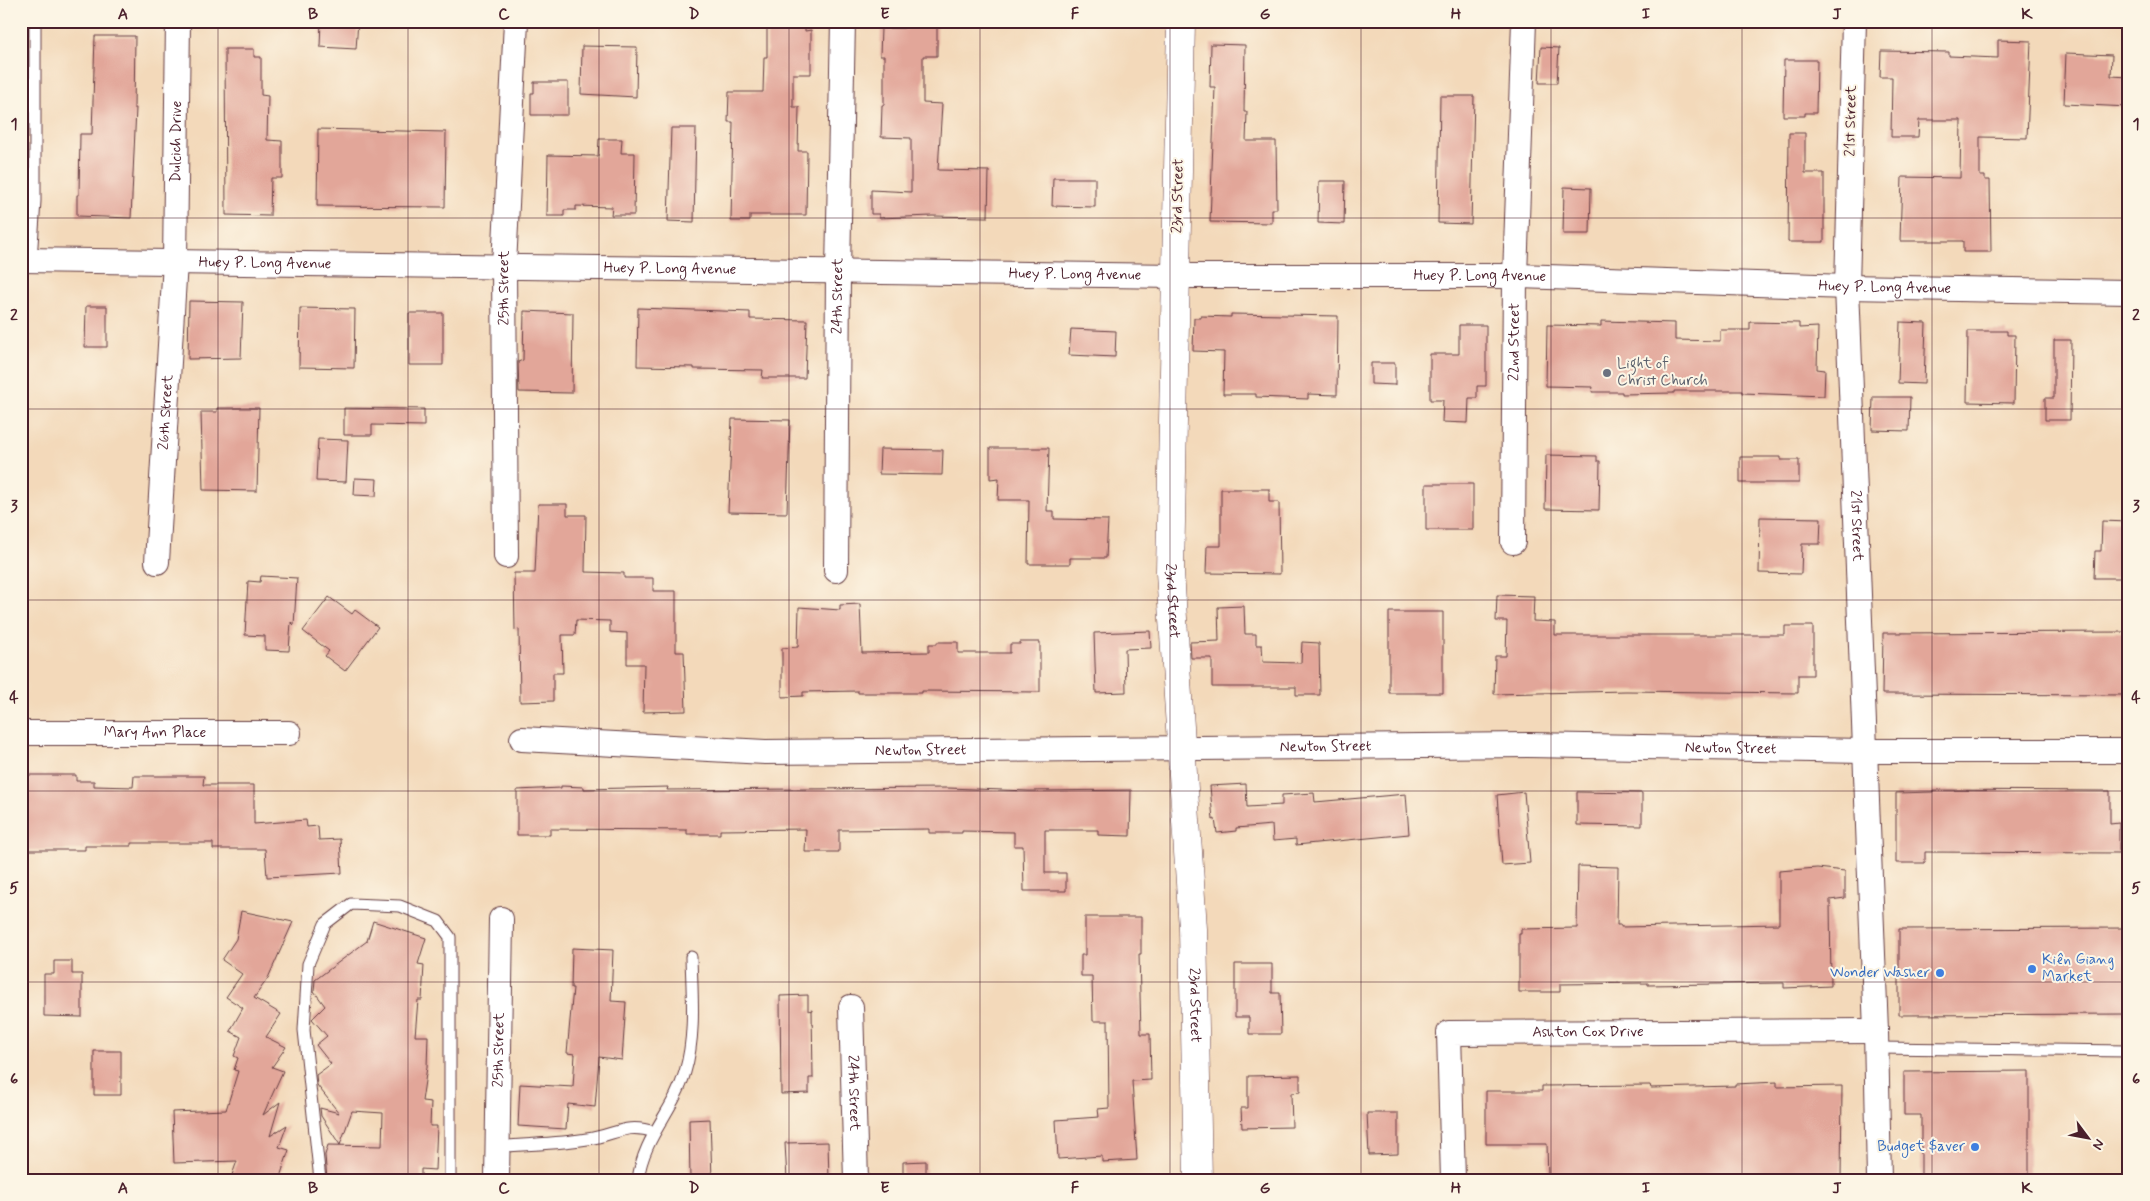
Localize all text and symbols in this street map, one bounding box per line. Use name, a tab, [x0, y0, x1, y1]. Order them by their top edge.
text: A	[118, 4, 128, 25]
text: B	[308, 4, 318, 25]
text: C	[498, 4, 510, 25]
text: D	[688, 4, 700, 25]
text: E	[880, 4, 890, 25]
text: F	[1071, 4, 1080, 25]
text: G	[1260, 4, 1271, 25]
text: H	[1451, 4, 1462, 25]
text: I	[1642, 4, 1651, 25]
text: J	[1832, 4, 1842, 25]
text: K	[2021, 4, 2033, 25]
street label: 21st Street	[1840, 85, 1862, 157]
street label: Dulcich Drive	[166, 100, 187, 183]
text: 1	[10, 114, 18, 135]
text: 1	[2132, 114, 2140, 135]
street label: 23rd Street	[1167, 158, 1189, 234]
street label: 25th Street	[494, 250, 515, 326]
street label: Huey P. Long Avenue	[198, 252, 332, 275]
street label: Huey P. Long Avenue	[603, 258, 737, 280]
street label: 24th Street	[828, 258, 848, 334]
street label: Huey P. Long Avenue	[1008, 264, 1142, 286]
street label: Huey P. Long Avenue	[1414, 266, 1547, 287]
street label: Huey P. Long Avenue	[1818, 276, 1951, 299]
street label: 22nd Street	[1504, 303, 1525, 381]
text: 2	[10, 305, 18, 326]
text: 2	[2132, 305, 2140, 326]
place label: Light of Christ Church	[1617, 354, 1708, 391]
marker: Light of Christ Church	[1601, 367, 1613, 379]
street label: 26th Street	[154, 374, 178, 450]
street label: 21st Street	[1845, 490, 1868, 562]
text: 3	[10, 496, 18, 517]
text: 3	[2132, 496, 2140, 517]
street label: 23rd Street	[1160, 563, 1184, 639]
text: 4	[9, 687, 19, 708]
text: 4	[2131, 687, 2141, 708]
street label: Mary Ann Place	[104, 723, 207, 743]
street label: Newton Street	[1280, 736, 1372, 757]
street label: Newton Street	[1685, 738, 1777, 759]
street label: Newton Street	[875, 740, 967, 761]
text: 5	[9, 878, 19, 899]
text: 5	[2131, 878, 2141, 899]
place label: Kiên Giang Market	[2042, 950, 2114, 987]
place label: Wonder Washer	[1830, 963, 1930, 983]
marker: Kiên Giang Market	[2026, 963, 2038, 975]
street label: 23rd Street	[1184, 967, 1205, 1043]
marker: Wonder Washer	[1934, 967, 1946, 979]
street label: 25th Street	[488, 1012, 510, 1088]
street label: Ashton Cox Drive	[1532, 1022, 1644, 1043]
street label: 24th Street	[842, 1055, 865, 1131]
text: 6	[10, 1069, 18, 1090]
text: 6	[2132, 1069, 2140, 1090]
north arrow	[2062, 1114, 2112, 1164]
text: N	[2088, 1136, 2108, 1153]
place label: Budget $aver	[1877, 1137, 1966, 1158]
marker: Budget $aver	[1969, 1141, 1981, 1153]
text: A	[118, 1178, 128, 1199]
text: B	[308, 1178, 318, 1199]
text: C	[498, 1178, 510, 1199]
text: D	[688, 1178, 700, 1199]
text: E	[880, 1178, 890, 1199]
text: F	[1071, 1178, 1080, 1199]
text: G	[1260, 1178, 1271, 1199]
text: H	[1451, 1178, 1462, 1199]
text: I	[1642, 1178, 1651, 1199]
text: J	[1832, 1178, 1842, 1199]
text: K	[2021, 1178, 2033, 1199]

